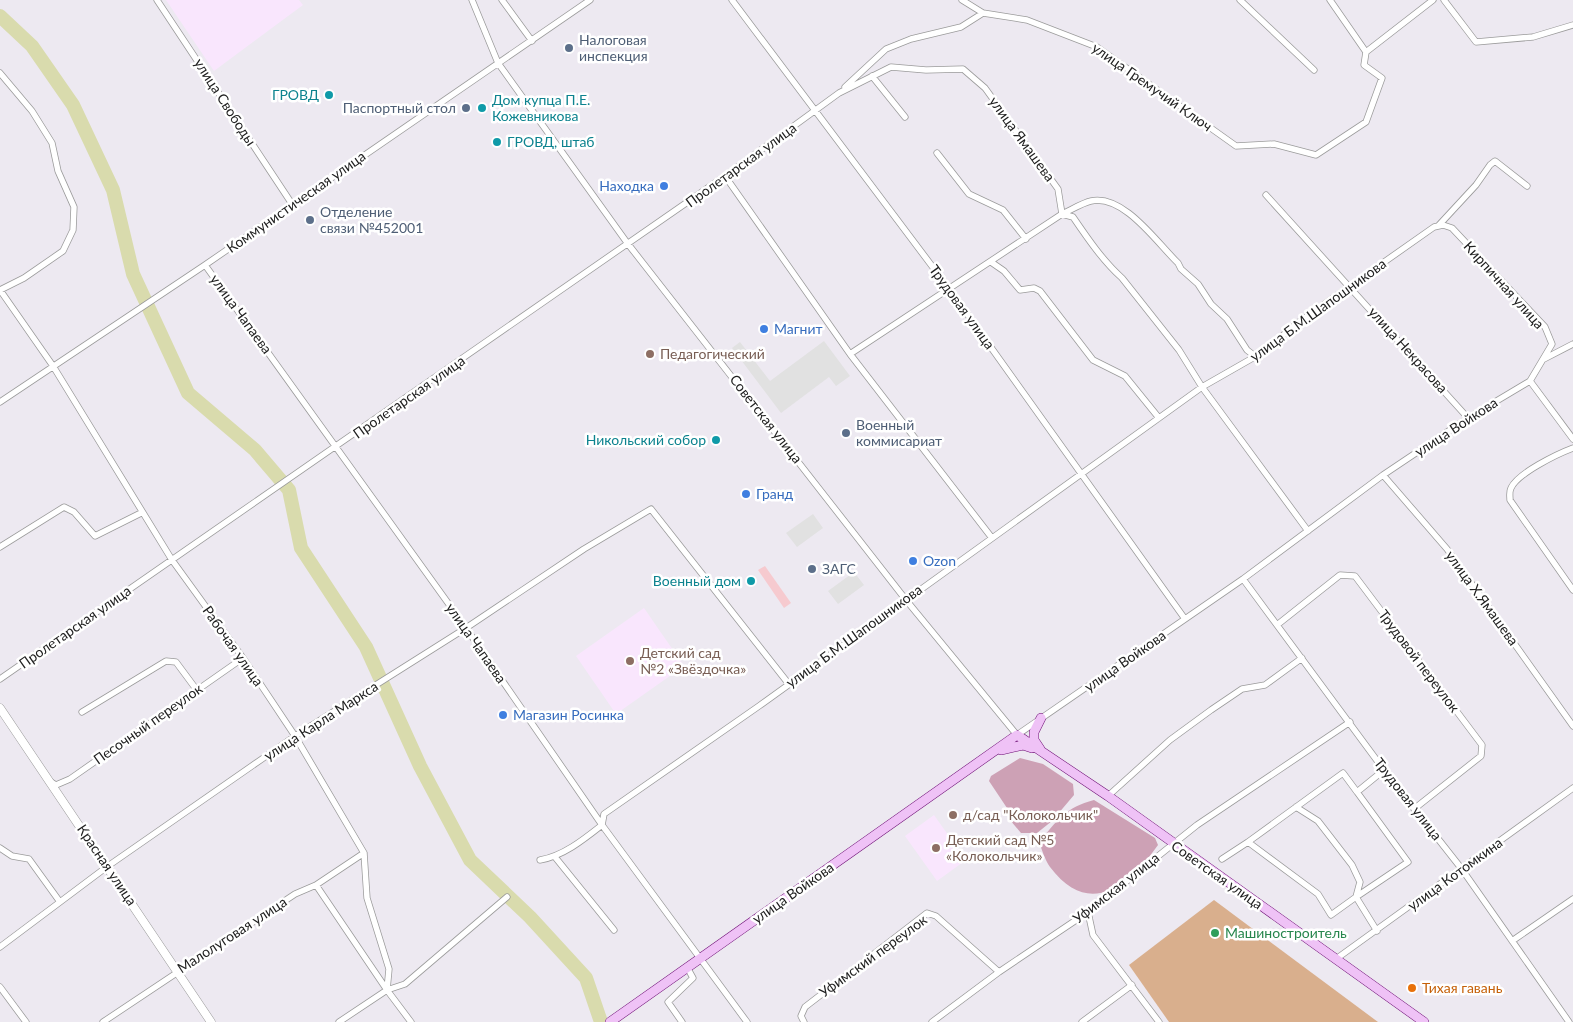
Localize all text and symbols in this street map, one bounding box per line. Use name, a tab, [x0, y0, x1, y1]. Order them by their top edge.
place label: Налоговая инспекция	[579, 31, 648, 64]
street label: улица Гремучий Ключ	[1089, 39, 1216, 134]
marker: Налоговая инспекция	[563, 42, 575, 54]
street label: улица Свободы	[191, 55, 260, 149]
place label: ГРОВД	[272, 86, 319, 103]
marker: ГРОВД	[323, 89, 335, 101]
place label: Дом купца П.Е. Кожевникова	[492, 91, 590, 124]
street label: улица Ямашева	[986, 93, 1059, 184]
place label: Паспортный стол	[343, 99, 456, 116]
marker: Паспортный стол	[460, 102, 472, 114]
marker: Дом купца П.Е. Кожевникова	[476, 102, 488, 114]
street label: Пролетарская улица	[682, 119, 799, 210]
place label: ГРОВД, штаб	[507, 133, 595, 150]
marker: ГРОВД, штаб	[491, 136, 503, 148]
street label: Коммунистическая улица	[223, 147, 369, 256]
place label: Находка	[599, 177, 654, 194]
marker: Находка	[658, 180, 670, 192]
place label: Отделение связи №452001	[320, 203, 423, 236]
marker: Отделение связи №452001	[304, 214, 316, 226]
street label: Кирпичная улица	[1461, 237, 1548, 332]
street label: улица Б.М.Шапошникова	[1246, 254, 1389, 365]
street label: Трудовая улица	[926, 261, 999, 352]
street label: улица Чапаева	[207, 271, 276, 357]
street label: улица Некрасова	[1365, 303, 1452, 396]
place label: Магнит	[774, 320, 823, 337]
marker: Магнит	[758, 323, 770, 335]
place label: Педагогический	[660, 345, 765, 362]
marker: Педагогический	[644, 348, 656, 360]
street label: Пролетарская улица	[349, 352, 468, 442]
street label: Советская улица	[727, 371, 806, 466]
street label: улица Войкова	[1411, 393, 1500, 460]
place label: Военный коммисариат	[856, 416, 942, 449]
marker: Военный коммисариат	[840, 427, 852, 439]
place label: Никольский собор	[586, 431, 706, 448]
marker: Никольский собор	[710, 434, 722, 446]
place label: Гранд	[756, 485, 794, 502]
marker: Гранд	[740, 488, 752, 500]
street label: улица Х.Ямашева	[1442, 547, 1523, 648]
place label: Ozon	[923, 552, 956, 569]
marker: Ozon	[907, 555, 919, 567]
place label: ЗАГС	[822, 560, 856, 577]
marker: ЗАГС	[806, 563, 818, 575]
place label: Военный дом	[653, 572, 741, 589]
marker: Военный дом	[745, 575, 757, 587]
street label: улица Б.М.Шапошникова	[782, 580, 925, 691]
street label: Пролетарская улица	[15, 582, 134, 672]
street label: улица Чапаева	[442, 599, 510, 686]
street label: Рабочая улица	[199, 602, 267, 689]
street label: Трудовой переулок	[1375, 606, 1464, 716]
street label: улица Войкова	[1081, 626, 1169, 695]
place label: Детский сад №2 «Звёздочка»	[640, 644, 746, 677]
marker: Детский сад №2 «Звёздочка»	[624, 655, 636, 667]
street label: улица Карла Маркса	[260, 677, 381, 764]
street label: Песочный переулок	[90, 679, 206, 768]
place label: Магазин Росинка	[513, 706, 624, 723]
marker: Магазин Росинка	[497, 709, 509, 721]
street label: Трудовая улица	[1371, 754, 1446, 843]
place label: д/сад "Колокольчик"	[963, 806, 1098, 823]
marker: д/сад "Колокольчик"	[947, 809, 959, 821]
street label: Красная улица	[74, 821, 141, 909]
place label: Детский сад №5 «Колокольчик»	[946, 831, 1055, 864]
street label: улица Котомкина	[1404, 833, 1505, 914]
street label: Советская улица	[1168, 837, 1266, 912]
marker: Детский сад №5 «Колокольчик»	[930, 842, 942, 854]
street label: Уфимская улица	[1069, 849, 1162, 927]
street label: улица Войкова	[749, 858, 837, 927]
street label: Малолуговая улица	[174, 893, 290, 976]
street label: Уфимский переулок	[815, 910, 931, 1000]
place label: Машиностроитель	[1225, 924, 1347, 941]
marker: Машиностроитель	[1209, 927, 1221, 939]
place label: Тихая гавань	[1422, 979, 1503, 996]
marker: Тихая гавань	[1406, 982, 1418, 994]

